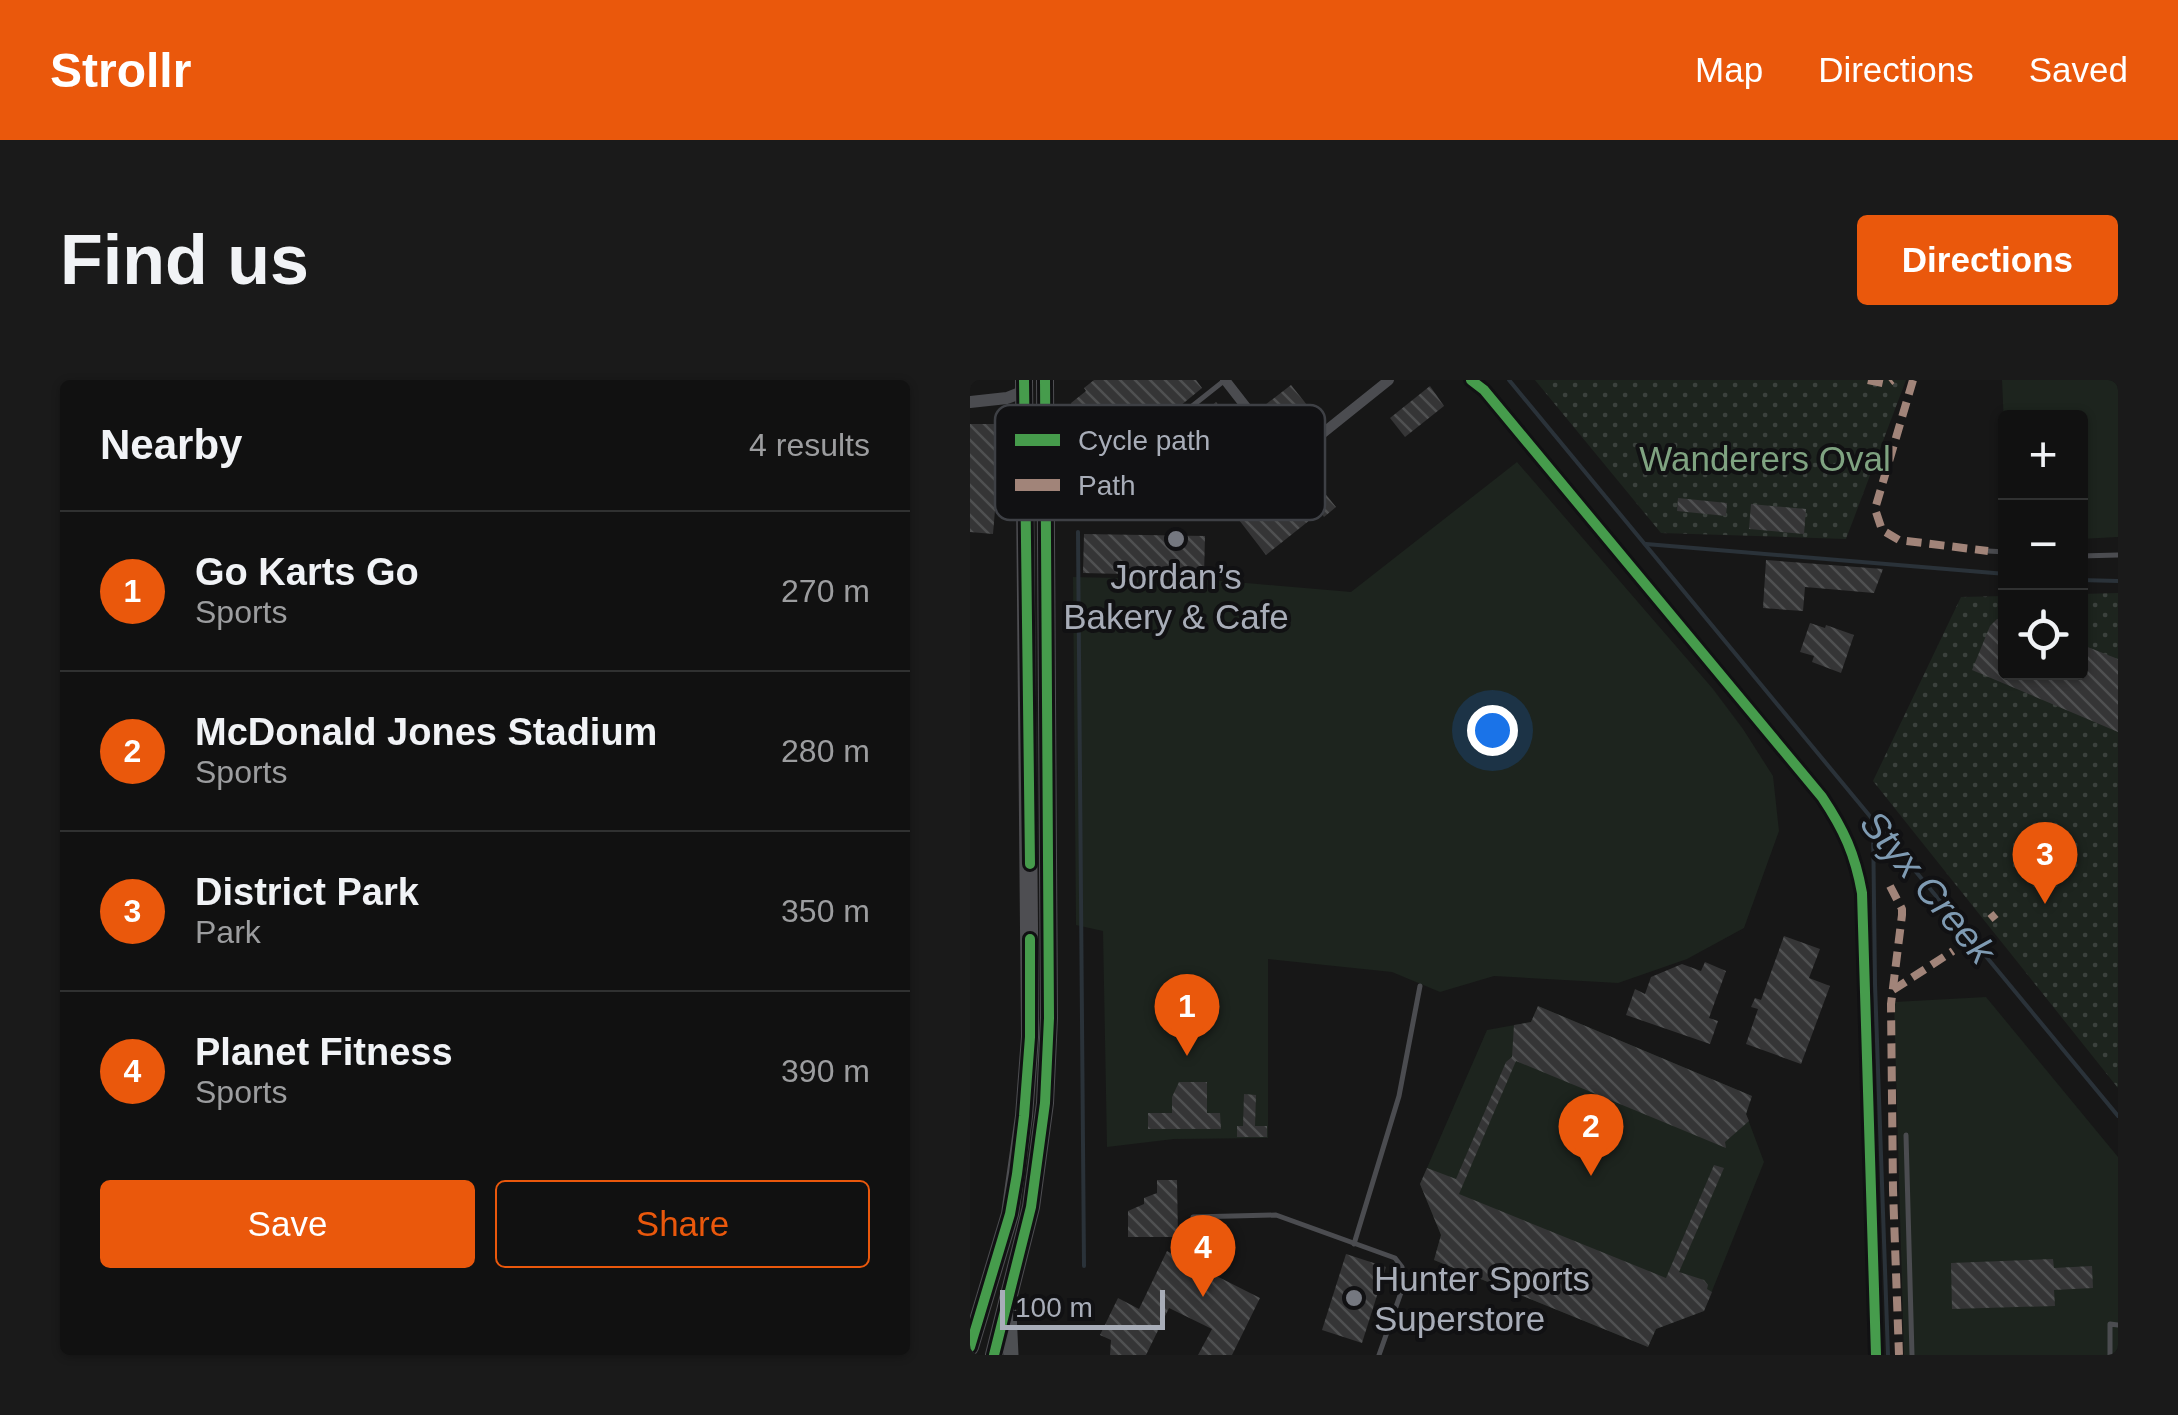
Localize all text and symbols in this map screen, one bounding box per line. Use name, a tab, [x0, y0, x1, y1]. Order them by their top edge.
text: Strollr	[50, 44, 191, 97]
text: Map	[1695, 50, 1763, 89]
text: Directions	[1818, 50, 1974, 89]
text: Saved	[2029, 50, 2128, 89]
button: Directions	[1857, 215, 2118, 305]
text: Find us	[60, 221, 309, 299]
legend	[995, 405, 1325, 520]
map controls	[1998, 410, 2088, 680]
button: +	[1998, 410, 2088, 500]
text: Nearby	[100, 421, 242, 468]
text: Cycle path	[1078, 425, 1210, 456]
text: 4 results	[749, 427, 870, 463]
park label: Wanderers Oval	[1639, 439, 1891, 478]
text: Path	[1078, 470, 1136, 501]
button: −	[1998, 500, 2088, 590]
marker: Jordan’s Bakery & Cafe	[1165, 528, 1187, 550]
text: Go Karts Go	[195, 551, 419, 593]
place label: Jordan’s Bakery & Cafe	[1063, 557, 1289, 636]
text: 1	[124, 573, 141, 609]
text: 270 m	[781, 573, 870, 609]
button: locate	[1998, 590, 2088, 680]
text: Sports	[195, 594, 287, 630]
your location	[1467, 705, 1518, 756]
text: McDonald Jones Stadium	[195, 711, 657, 753]
text: 2	[124, 733, 141, 769]
text: 280 m	[781, 733, 870, 769]
text: Sports	[195, 754, 287, 790]
water label: Styx Creek	[1852, 802, 2005, 973]
pin: 3	[2012, 822, 2078, 904]
text: District Park	[195, 871, 419, 913]
text: 3	[124, 893, 141, 929]
text: 350 m	[781, 893, 870, 929]
text: Park	[195, 914, 261, 950]
pin: 1	[1154, 974, 1220, 1056]
text: Planet Fitness	[195, 1031, 453, 1073]
text: 4	[124, 1053, 141, 1089]
text: 390 m	[781, 1053, 870, 1089]
text: Sports	[195, 1074, 287, 1110]
pin: 2	[1558, 1094, 1624, 1176]
button: Save	[100, 1180, 475, 1268]
button: Share	[495, 1180, 870, 1268]
pin: 4	[1170, 1214, 1236, 1297]
place label: Hunter Sports Superstore	[1374, 1259, 1590, 1338]
scale bar	[1000, 1285, 1165, 1330]
marker: Hunter Sports Superstore	[1343, 1287, 1365, 1309]
text: 100 m	[1015, 1292, 1093, 1323]

